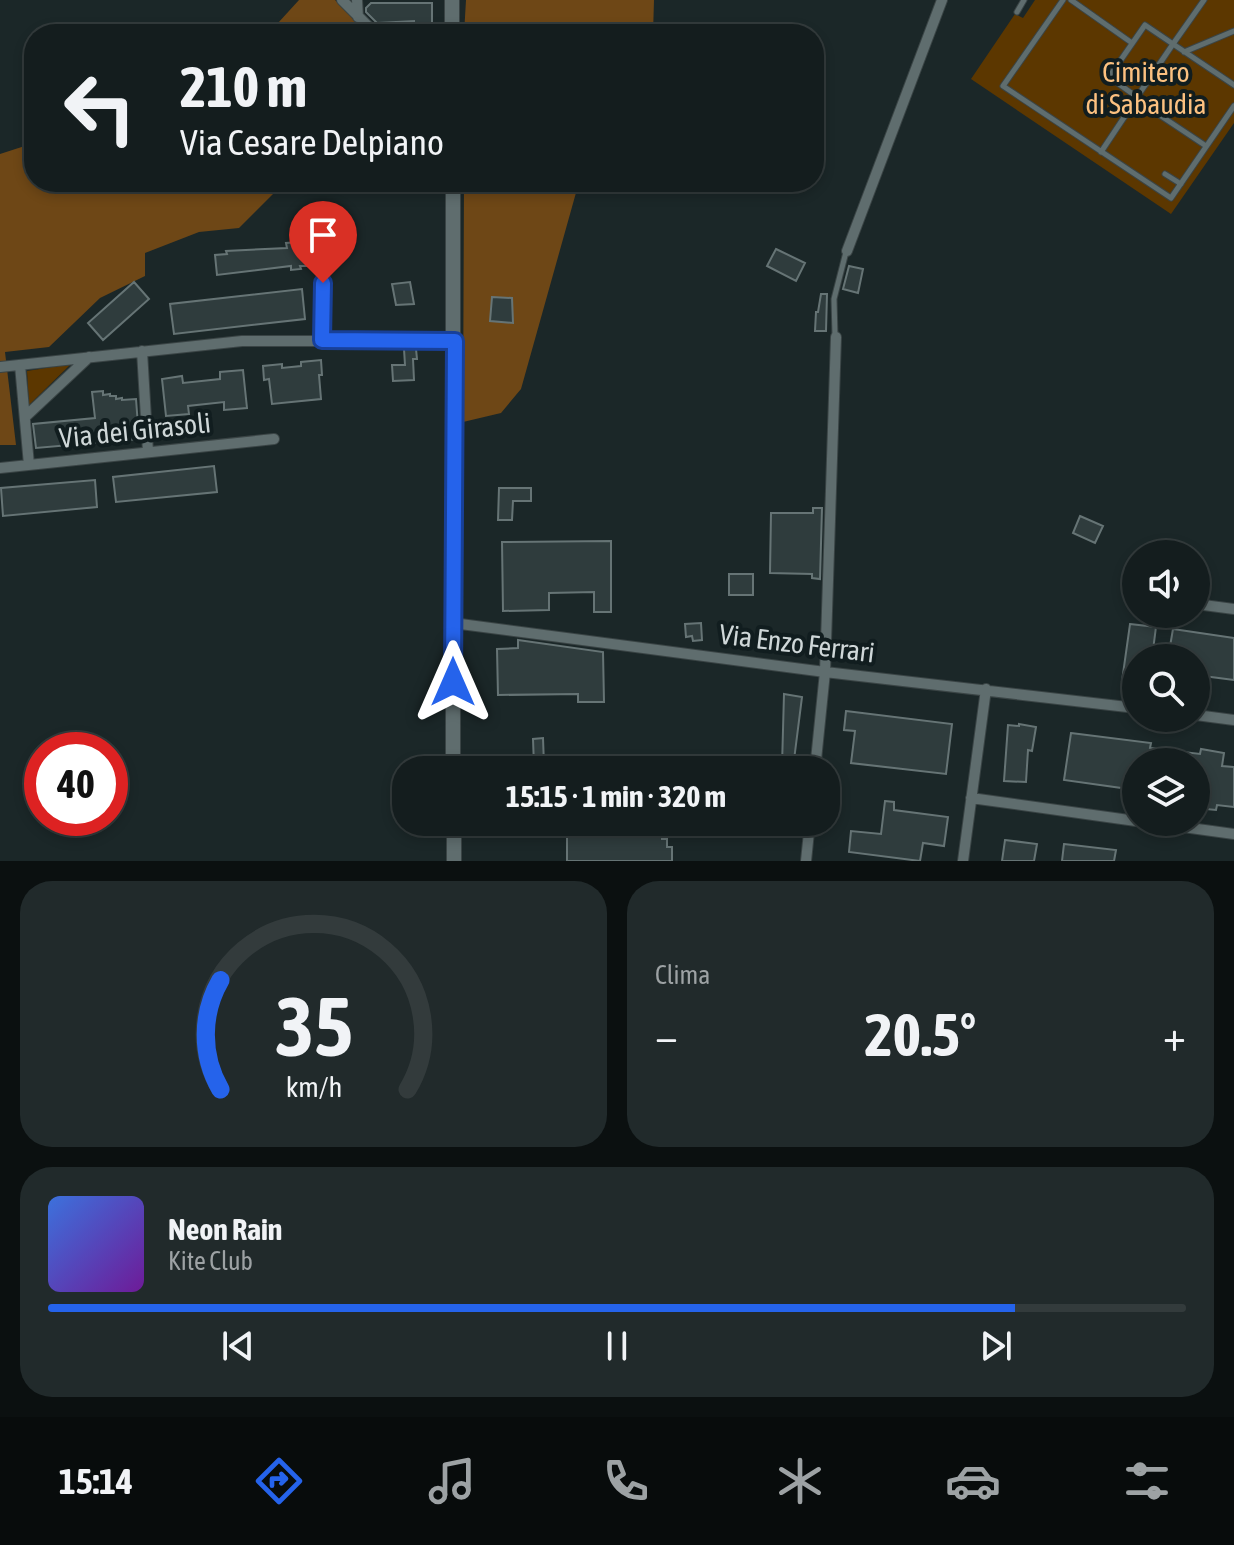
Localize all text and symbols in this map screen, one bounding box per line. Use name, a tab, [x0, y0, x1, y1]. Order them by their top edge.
text: 210 m	[180, 55, 307, 119]
icon: left	[48, 56, 152, 160]
park label: Cimitero di Sabaudia	[1086, 56, 1206, 120]
text: Via Cesare Delpiano	[180, 121, 444, 163]
pin	[289, 201, 357, 283]
icon: arrive	[301, 213, 345, 257]
street label: Via dei Girasoli	[58, 406, 212, 454]
map controls	[1122, 540, 1210, 836]
button: sound	[1122, 540, 1210, 628]
street label: Via Enzo Ferrari	[717, 618, 877, 668]
position arrow	[411, 640, 495, 724]
button: search	[1122, 644, 1210, 732]
speed limit sign: 40	[24, 732, 128, 836]
button: layers	[1122, 748, 1210, 836]
text: 15:15 · 1 min · 320 m	[506, 779, 726, 813]
text: Clima	[655, 960, 710, 990]
text: 35	[274, 978, 353, 1074]
text: 20.5°	[865, 1000, 976, 1069]
text: −	[655, 1010, 678, 1060]
text: +	[1163, 1010, 1186, 1060]
text: km/h	[285, 1070, 342, 1103]
text: Neon Rain	[168, 1212, 282, 1246]
text: Kite Club	[168, 1246, 253, 1276]
icon: previous	[216, 1324, 260, 1368]
icon: pause	[595, 1324, 639, 1368]
icon: next	[974, 1324, 1018, 1368]
icon: directions	[251, 1453, 307, 1509]
icon: music	[424, 1453, 480, 1509]
icon: phone	[598, 1453, 654, 1509]
icon: climate	[772, 1453, 828, 1509]
icon: car	[945, 1453, 1001, 1509]
icon: filters	[1119, 1453, 1175, 1509]
text: 15:14	[59, 1460, 133, 1502]

